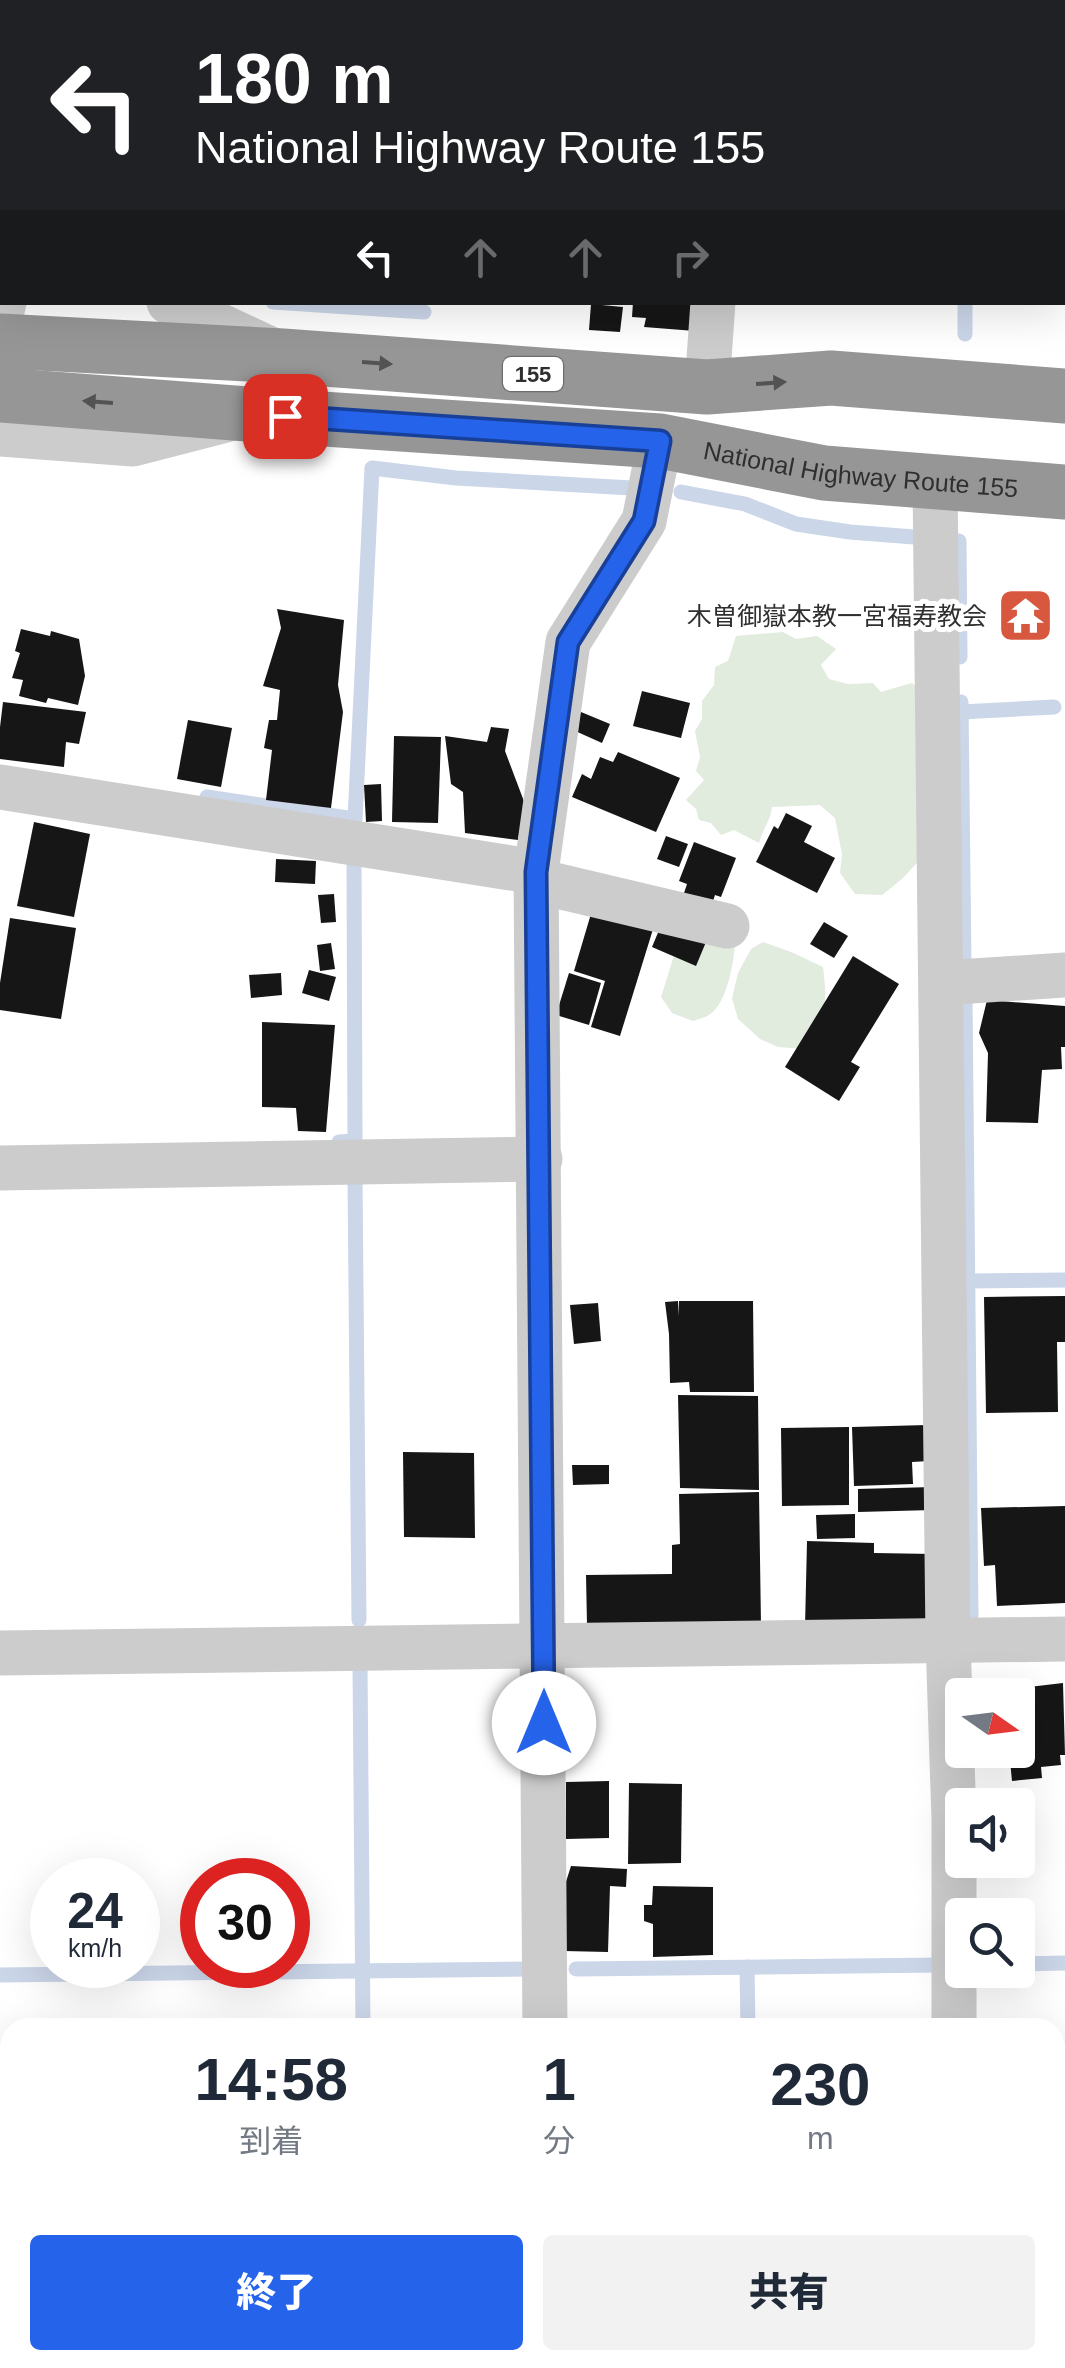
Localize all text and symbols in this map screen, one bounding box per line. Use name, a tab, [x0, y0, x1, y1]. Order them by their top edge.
icon: left	[30, 40, 160, 170]
text: 180 m	[195, 40, 393, 118]
text: National Highway Route 155	[195, 122, 765, 173]
icon: left	[348, 230, 403, 285]
icon: ahead	[453, 230, 508, 285]
icon: ahead	[558, 230, 613, 285]
icon: right	[663, 230, 718, 285]
one-way arrow	[361, 355, 393, 371]
road number: 155	[503, 357, 563, 391]
pin	[243, 374, 328, 459]
one-way arrow	[755, 374, 787, 390]
icon: arrive	[258, 389, 313, 444]
one-way arrow	[81, 394, 113, 410]
street label: National Highway Route 155	[701, 436, 1019, 502]
temple icon: 木曽御嶽本教一宮福寿教会	[996, 586, 1056, 646]
place label: 木曽御嶽本教一宮福寿教会	[687, 602, 987, 630]
position arrow	[492, 1671, 596, 1775]
north arrow	[945, 1678, 1035, 1768]
map controls	[945, 1678, 1035, 1988]
button: sound	[945, 1788, 1035, 1878]
speed limit sign: 30	[180, 1858, 310, 1988]
text: 24	[67, 1883, 123, 1939]
button: search	[945, 1898, 1035, 1988]
text: km/h	[68, 1934, 122, 1962]
text: 14:58	[195, 2046, 348, 2113]
text: 1	[542, 2046, 576, 2113]
text: 230	[770, 2051, 870, 2118]
text: m	[807, 2120, 834, 2156]
text: 到着	[239, 2123, 303, 2159]
text: 分	[543, 2123, 575, 2159]
button: 終了	[30, 2235, 523, 2350]
button: 共有	[543, 2235, 1035, 2350]

